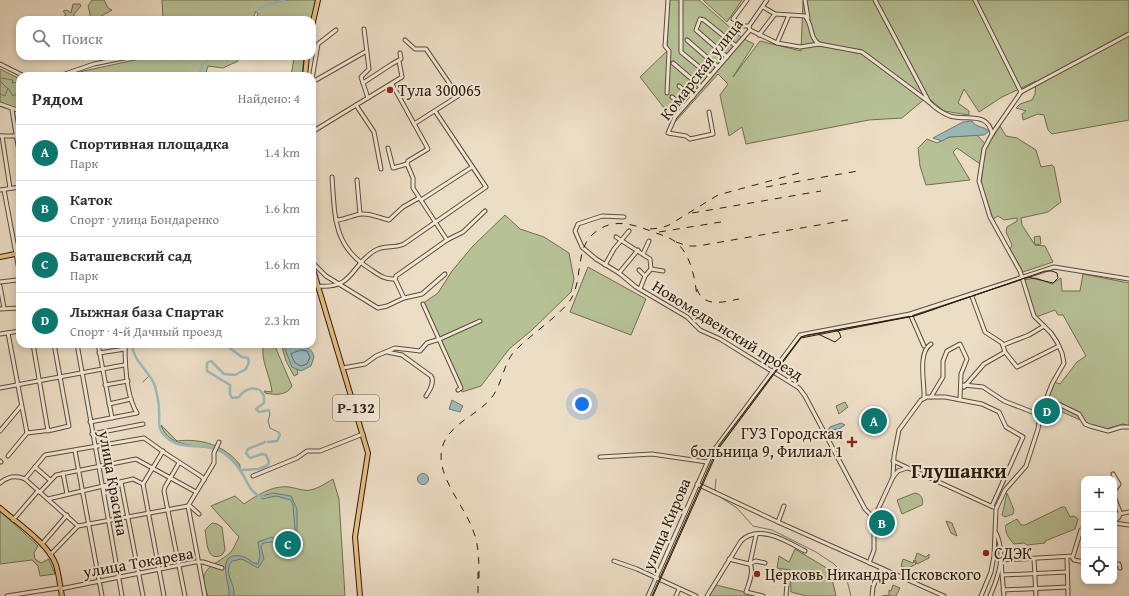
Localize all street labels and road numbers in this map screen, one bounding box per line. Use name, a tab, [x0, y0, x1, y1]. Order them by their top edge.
street label: Комарская улица	[654, 13, 749, 125]
street label: Новомедвенский проезд	[648, 274, 808, 386]
road number: Р-132	[333, 395, 379, 421]
street label: улица Красина	[93, 428, 135, 538]
street label: улица Кирова	[635, 474, 696, 575]
street label: улица Токарева	[80, 540, 195, 584]

